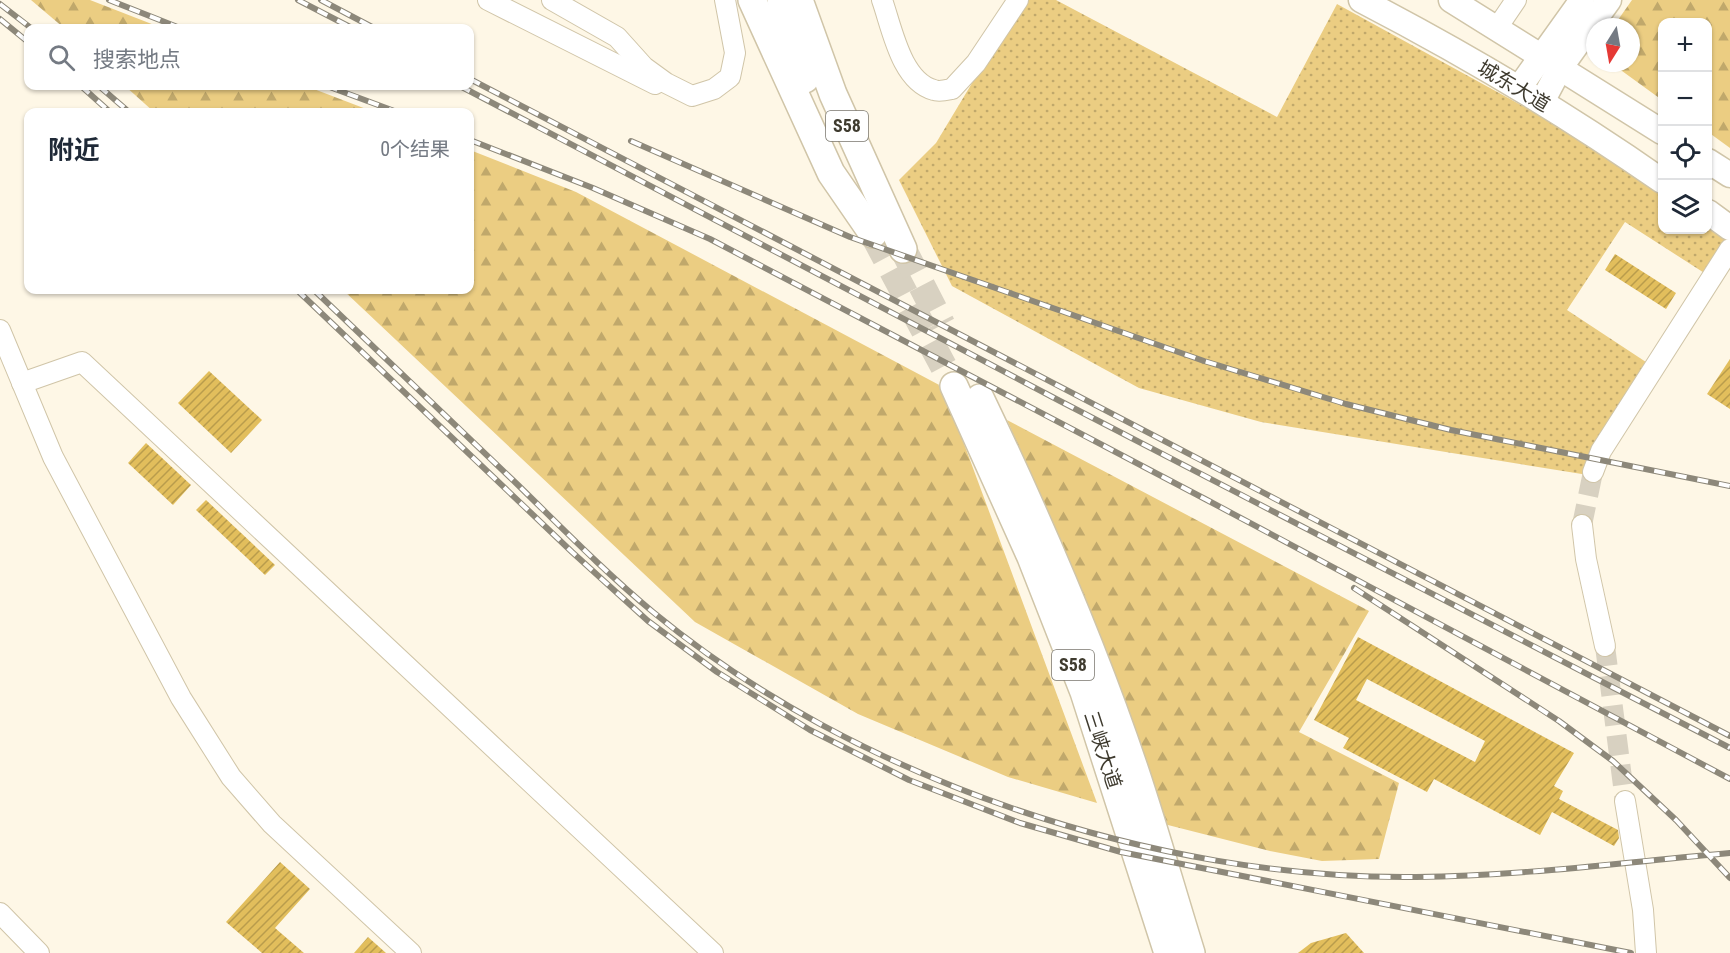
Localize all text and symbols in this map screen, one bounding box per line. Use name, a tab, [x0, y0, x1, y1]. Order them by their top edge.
north arrow	[1586, 18, 1640, 72]
map controls	[1658, 18, 1712, 234]
button: +	[1658, 18, 1712, 72]
search box	[24, 24, 474, 90]
icon: search	[45, 41, 78, 74]
text: 搜索地点	[93, 47, 181, 72]
street label: 城东大道	[1474, 55, 1554, 117]
button: −	[1658, 72, 1712, 126]
road number: S58	[826, 111, 868, 141]
button: locate	[1658, 126, 1712, 180]
text: 附近	[48, 135, 100, 165]
text: 0个结果	[380, 137, 450, 161]
button: layers	[1658, 180, 1712, 234]
road number: S58	[1052, 650, 1094, 680]
street label: 三峡大道	[1079, 708, 1127, 792]

